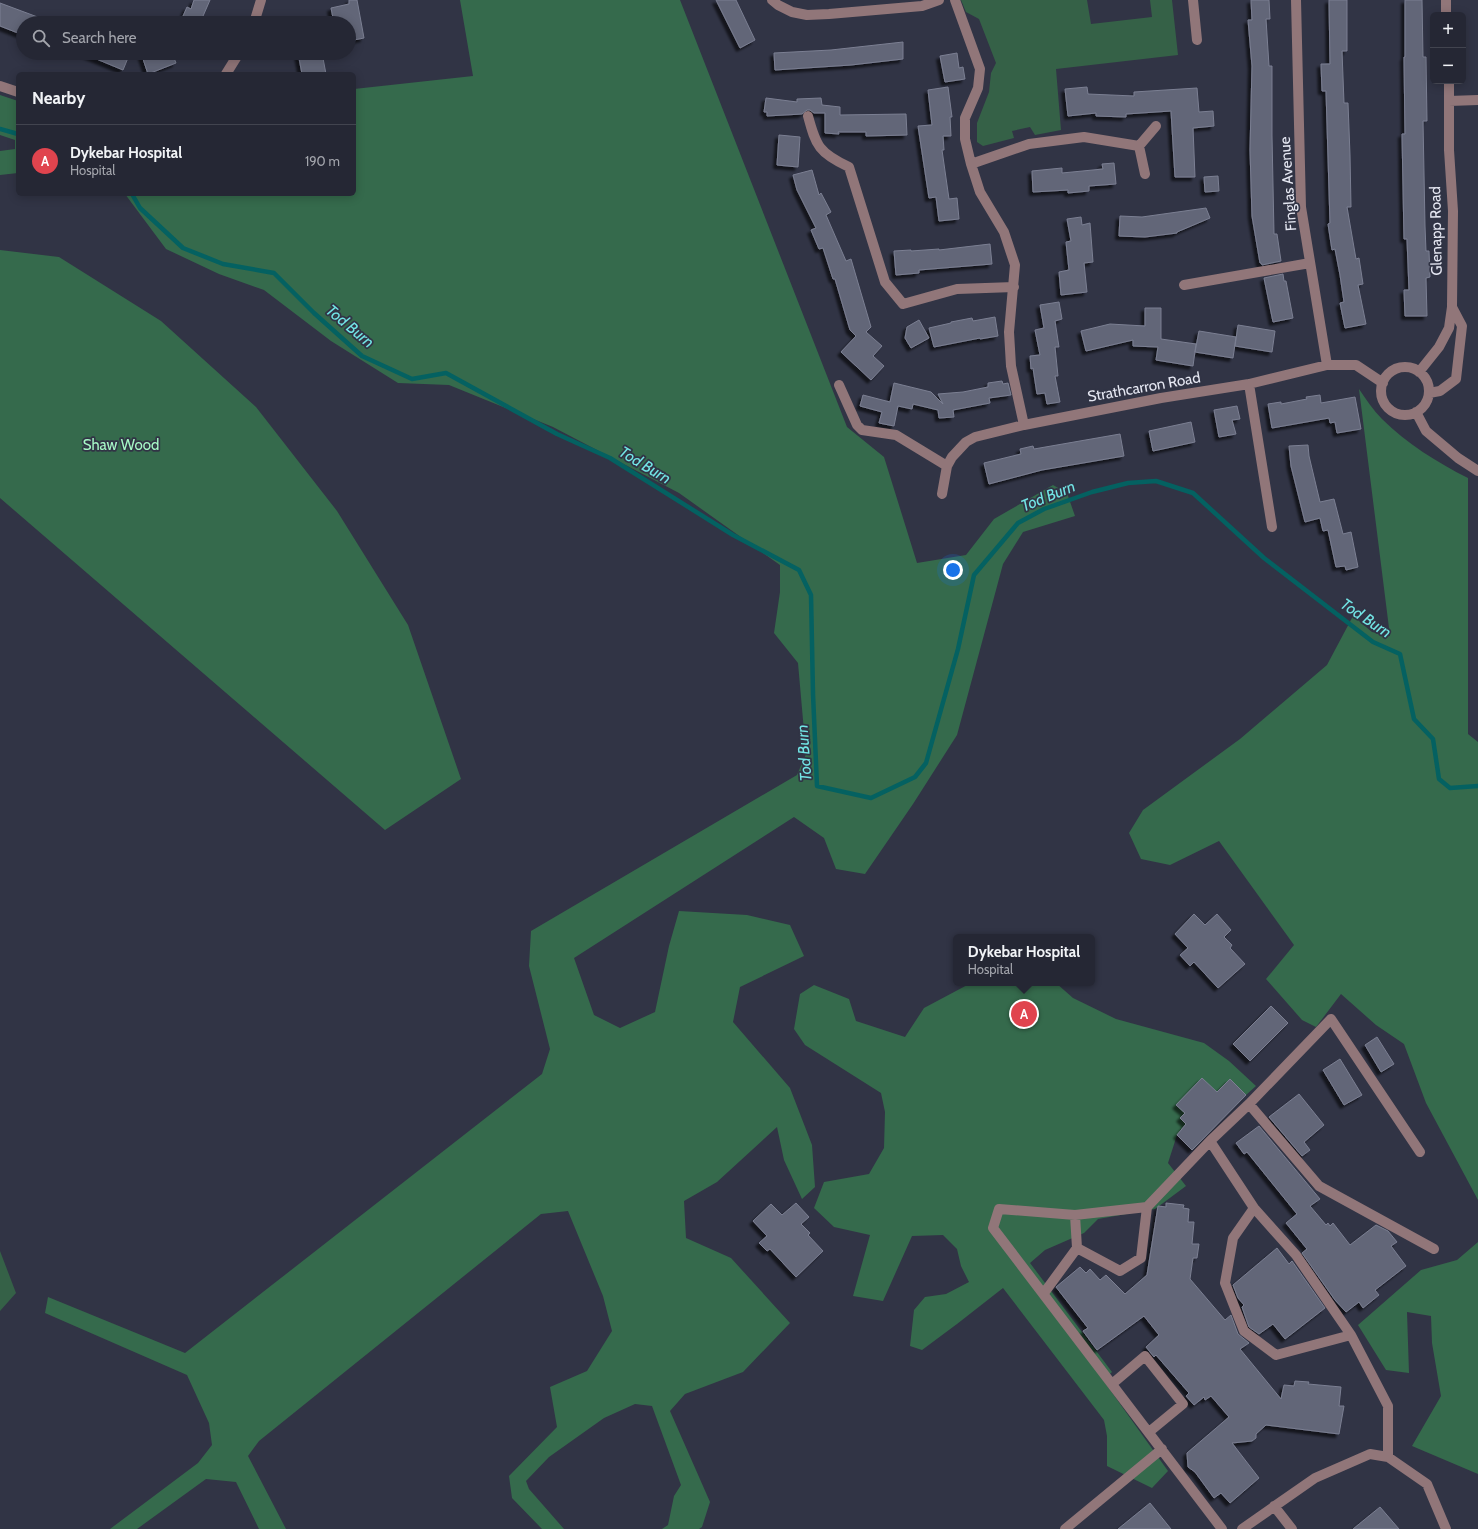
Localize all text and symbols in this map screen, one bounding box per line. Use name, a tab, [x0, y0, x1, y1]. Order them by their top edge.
map controls	[1430, 12, 1466, 84]
button: +	[1430, 12, 1466, 48]
search box	[16, 16, 356, 60]
icon: search	[30, 27, 52, 49]
text: Search here	[62, 29, 137, 47]
button: −	[1430, 48, 1466, 84]
text: Nearby	[32, 88, 85, 108]
street label: Finglas Avenue	[1276, 136, 1300, 232]
text: Dykebar Hospital	[70, 144, 182, 162]
text: A	[41, 153, 49, 169]
text: 190 m	[305, 153, 340, 169]
text: Hospital	[70, 162, 115, 178]
street label: Glenapp Road	[1426, 186, 1446, 276]
water label: Tod Burn	[322, 300, 378, 352]
street label: Strathcarron Road	[1086, 368, 1202, 406]
park label: Shaw Wood	[83, 436, 159, 454]
water label: Tod Burn	[616, 442, 674, 488]
water label: Tod Burn	[1018, 477, 1078, 515]
your location	[943, 560, 963, 580]
water label: Tod Burn	[1337, 594, 1395, 642]
water label: Tod Burn	[793, 724, 815, 782]
popup	[953, 934, 1095, 986]
text: Dykebar Hospital	[968, 943, 1080, 961]
text: Hospital	[968, 961, 1013, 977]
pin: A	[1011, 999, 1037, 1029]

